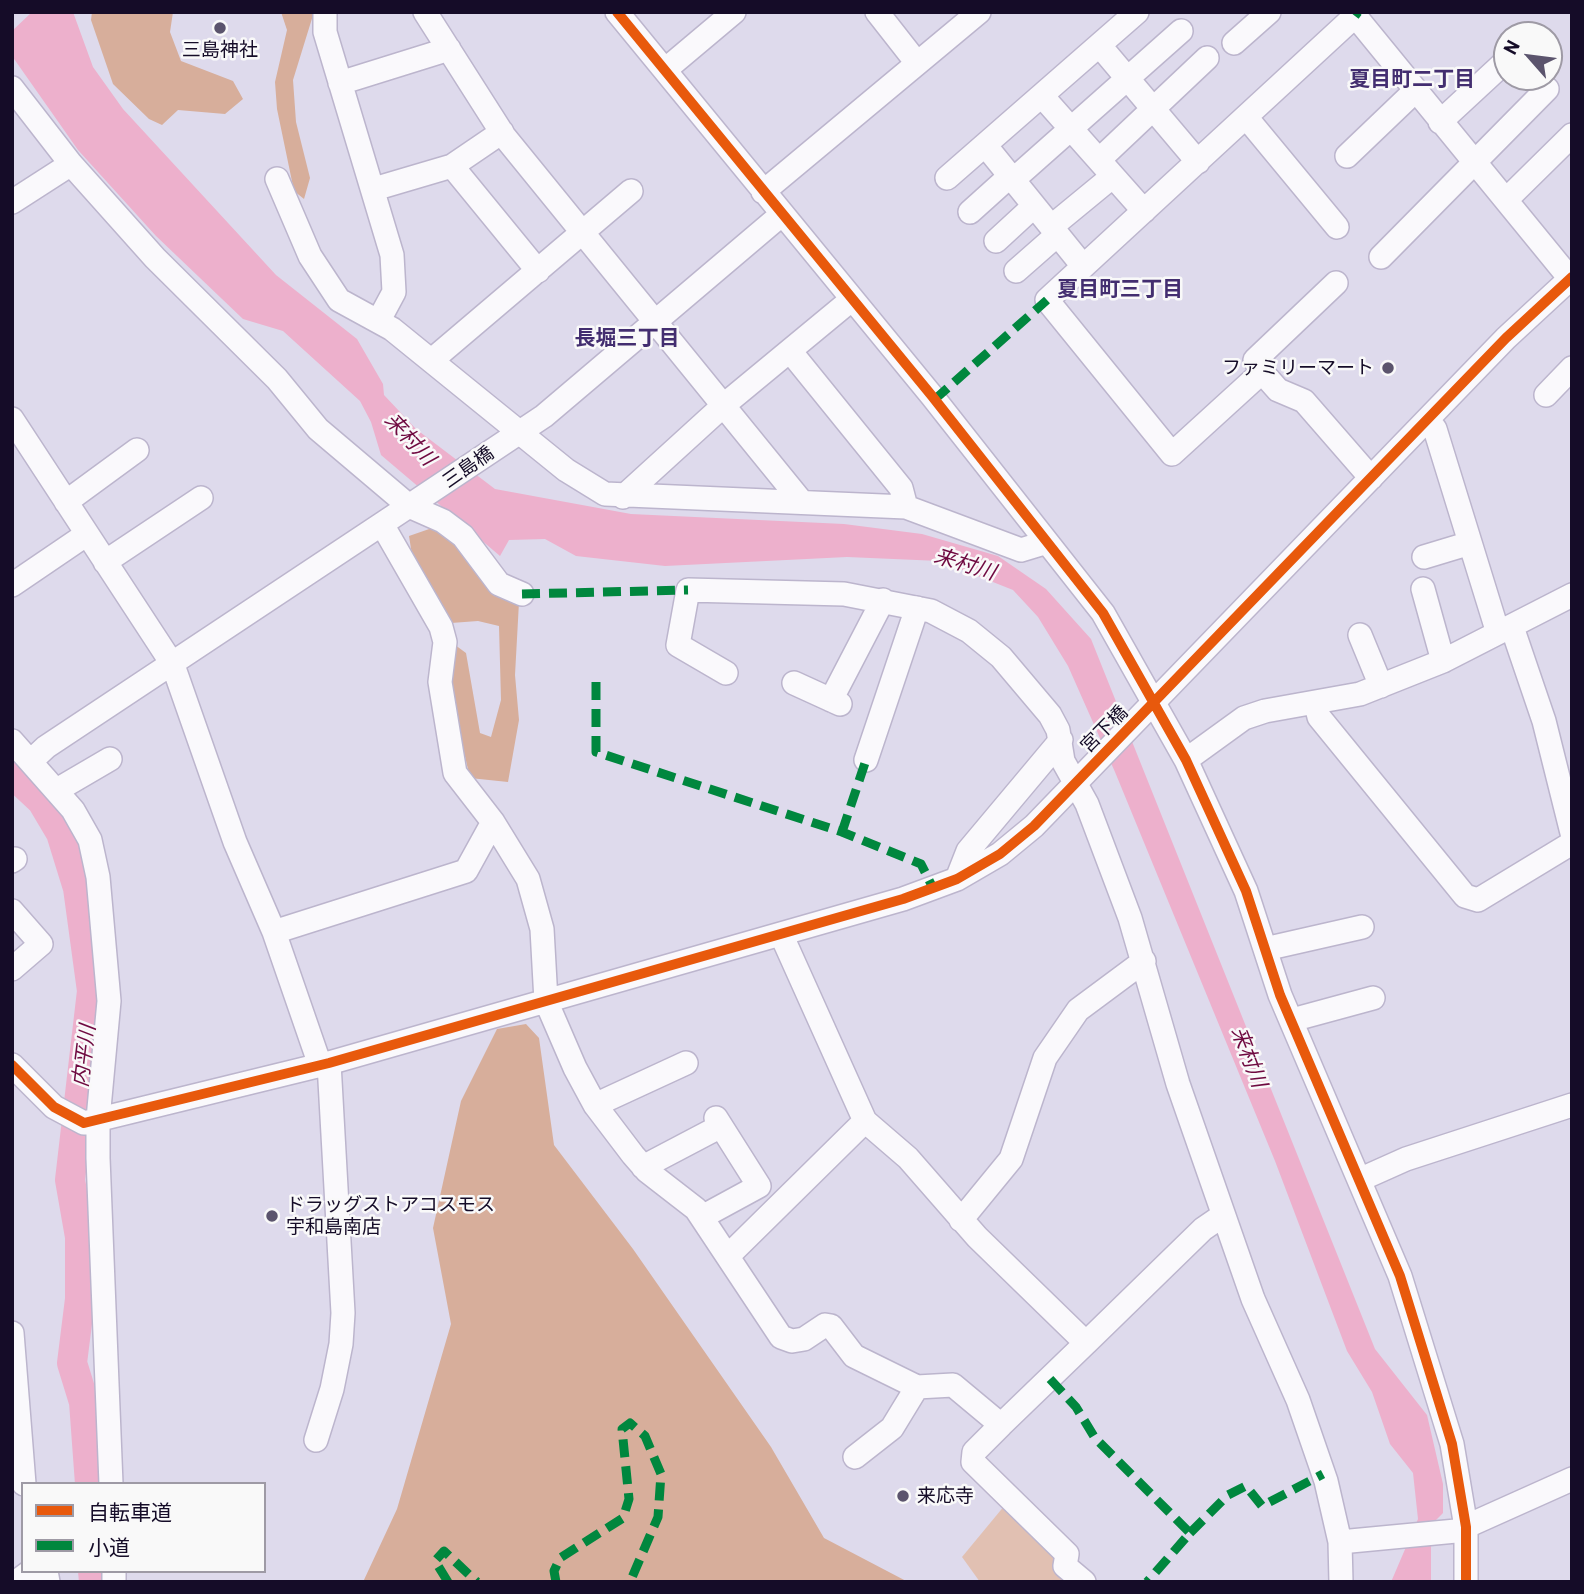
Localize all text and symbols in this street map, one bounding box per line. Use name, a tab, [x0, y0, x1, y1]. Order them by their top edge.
marker: 三島神社	[212, 20, 228, 36]
north arrow	[1493, 21, 1563, 91]
text: N	[1498, 36, 1524, 58]
place label: 三島神社	[182, 39, 258, 61]
district label: 夏目町二丁目	[1349, 66, 1475, 92]
district label: 夏目町三丁目	[1057, 276, 1183, 302]
district label: 長堀三丁目	[575, 325, 679, 351]
place label: ファミリーマート	[1222, 357, 1374, 379]
marker: ファミリーマート	[1380, 360, 1396, 376]
water label: 来村川	[379, 407, 441, 471]
street label: 三島橋	[438, 441, 498, 493]
water label: 来村川	[931, 543, 999, 585]
street label: 宮下橋	[1076, 701, 1132, 757]
water label: 内平川	[68, 1023, 100, 1089]
water label: 来村川	[1226, 1023, 1272, 1091]
place label: ドラッグストアコスモス 宇和島南店	[286, 1194, 495, 1238]
marker: ドラッグストアコスモス 宇和島南店	[264, 1208, 280, 1224]
legend	[21, 1482, 266, 1573]
place label: 来応寺	[917, 1485, 974, 1507]
marker: 来応寺	[895, 1488, 911, 1504]
text: 自転車道	[88, 1499, 172, 1524]
text: 小道	[88, 1534, 130, 1559]

